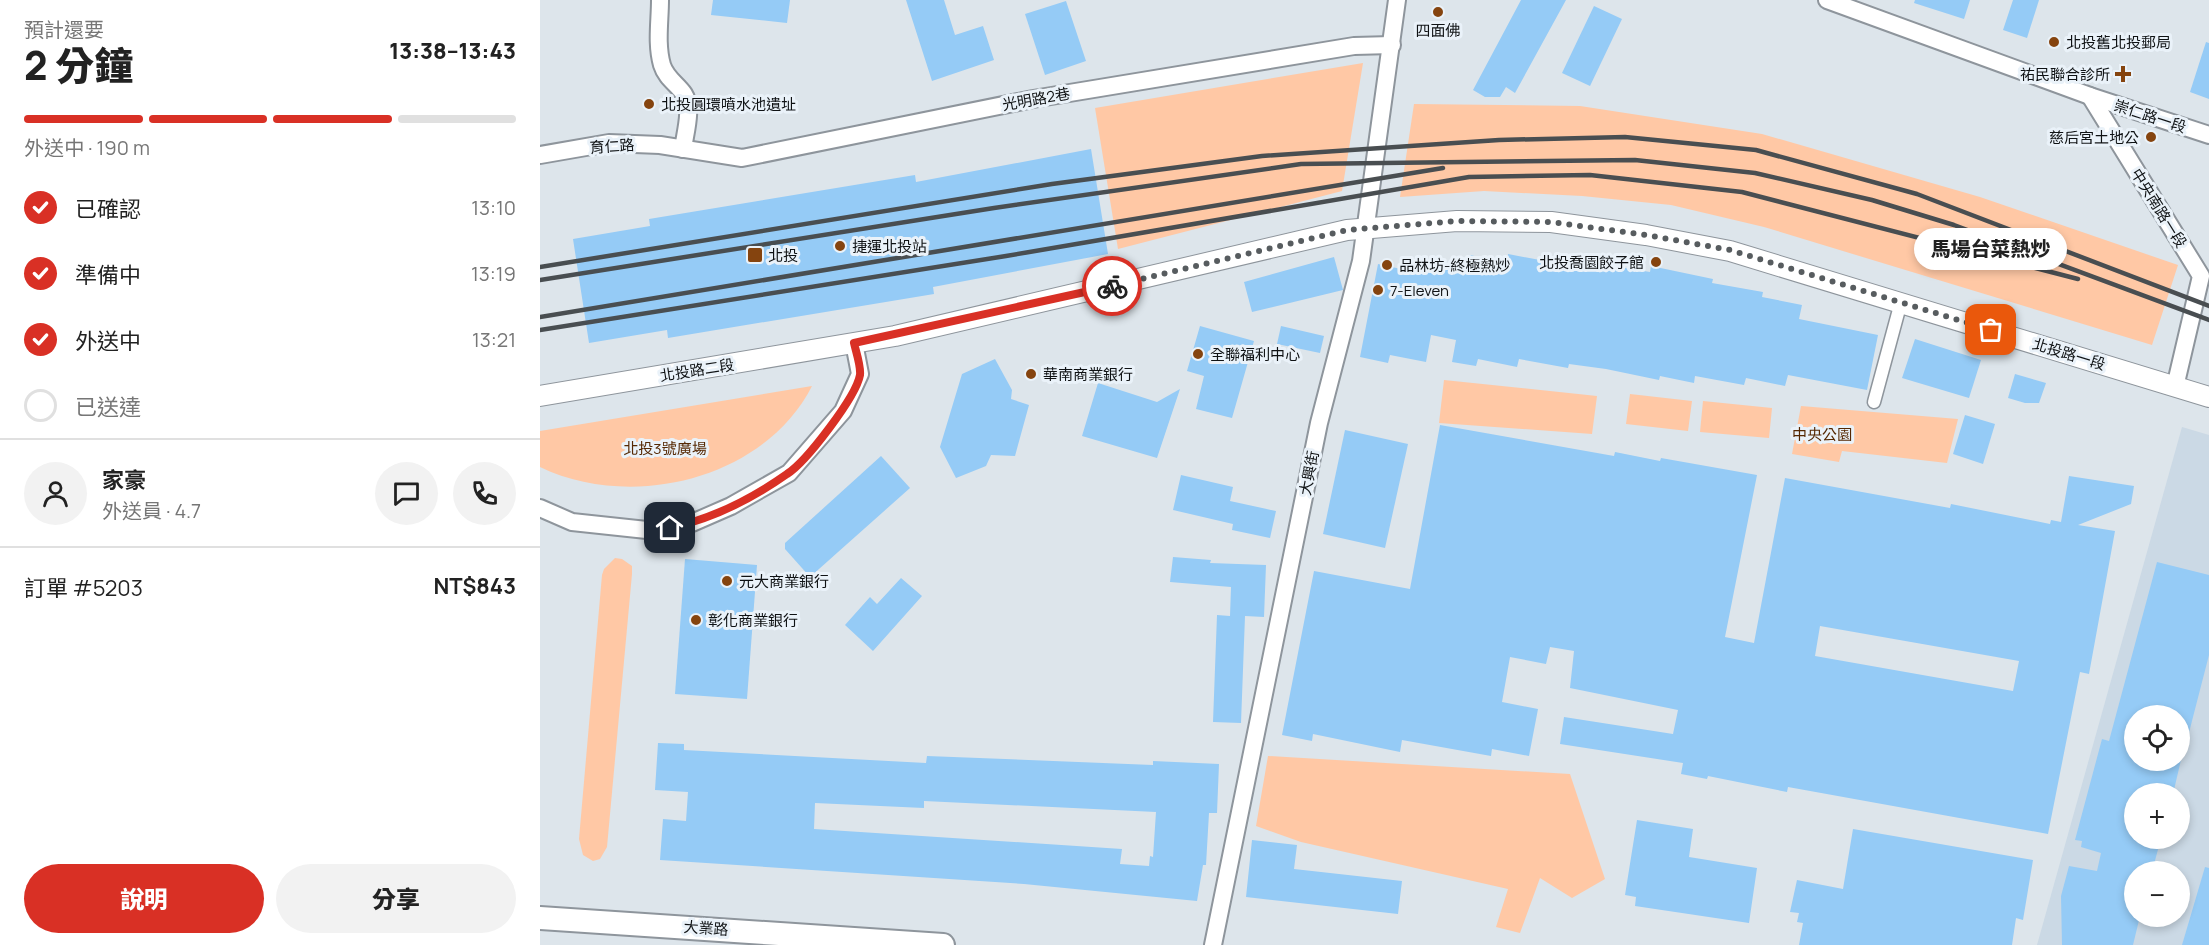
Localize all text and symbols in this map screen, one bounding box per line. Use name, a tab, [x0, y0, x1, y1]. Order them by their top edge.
marker: 四面佛	[1431, 5, 1445, 19]
text: 預計還要	[24, 16, 104, 43]
place label: 四面佛	[1415, 20, 1461, 41]
place label: 北投舊北投郵局	[2066, 32, 2171, 53]
marker: 北投舊北投郵局	[2047, 35, 2061, 49]
text: 13:38–13:43	[389, 36, 516, 66]
text: 2 分鐘	[24, 38, 133, 92]
place label: 祐民聯合診所	[2020, 64, 2110, 85]
marker: 祐民聯合診所	[2114, 65, 2132, 83]
street label: 光明路2巷	[1000, 83, 1072, 115]
place label: 北投圓環噴水池遺址	[661, 94, 796, 115]
street label: 崇仁路一段	[2111, 94, 2189, 138]
marker: 北投圓環噴水池遺址	[642, 97, 656, 111]
place label: 慈后宮土地公	[2049, 127, 2139, 148]
marker: 慈后宮土地公	[2144, 130, 2158, 144]
text: 外送中 · 190 m	[24, 134, 150, 161]
street label: 育仁路	[589, 134, 635, 158]
street label: 中央南路一段	[2126, 164, 2192, 252]
icon: check	[24, 191, 57, 224]
text: 已確認	[75, 194, 141, 224]
text: 13:10	[471, 194, 516, 221]
callout: 馬場台菜熱炒	[1914, 228, 2068, 270]
text: 馬場台菜熱炒	[1931, 235, 2051, 262]
place label: 捷運北投站	[852, 236, 927, 257]
marker: 捷運北投站	[833, 239, 847, 253]
place label: 北投	[768, 245, 798, 266]
marker: 北投	[746, 246, 764, 264]
place label: 北投喬園餃子館	[1539, 252, 1644, 273]
place label: 品林坊-終極熱炒	[1399, 255, 1510, 276]
marker: 北投喬園餃子館	[1649, 255, 1663, 269]
courier	[1082, 256, 1142, 316]
icon: check	[24, 257, 57, 290]
marker: 品林坊-終極熱炒	[1380, 258, 1394, 272]
text: 準備中	[75, 260, 141, 290]
text: 13:19	[471, 260, 516, 287]
icon: bike	[1096, 270, 1129, 303]
place label: 7-Eleven	[1390, 280, 1449, 301]
marker: 7-Eleven	[1371, 283, 1385, 297]
pin	[1965, 304, 2016, 355]
icon: bag	[1974, 313, 2007, 346]
icon: check	[24, 323, 57, 356]
text: 外送中	[75, 326, 141, 356]
text: 13:21	[472, 326, 516, 353]
street label: 北投路一段	[2030, 333, 2108, 375]
place label: 全聯福利中心	[1210, 344, 1300, 365]
marker: 全聯福利中心	[1191, 347, 1205, 361]
street label: 北投路二段	[658, 354, 736, 386]
place label: 華南商業銀行	[1043, 364, 1133, 385]
marker: 華南商業銀行	[1024, 367, 1038, 381]
text: 已送達	[75, 392, 141, 422]
park label: 中央公園	[1792, 424, 1852, 445]
park label: 北投3號廣場	[623, 438, 707, 459]
street label: 大興街	[1294, 449, 1324, 497]
button: person	[24, 462, 87, 525]
button: chat	[375, 462, 438, 525]
button: phone	[453, 462, 516, 525]
text: 家豪	[102, 465, 146, 495]
text: 外送員 · 4.7	[102, 497, 201, 524]
pin	[644, 502, 695, 553]
icon: home	[653, 511, 686, 544]
text: NT$843	[433, 571, 516, 601]
place label: 元大商業銀行	[739, 571, 829, 592]
text: 訂單 #5203	[24, 573, 143, 603]
marker: 元大商業銀行	[720, 574, 734, 588]
place label: 彰化商業銀行	[708, 610, 798, 631]
marker: 彰化商業銀行	[689, 613, 703, 627]
map controls	[2124, 705, 2190, 927]
button: locate	[2124, 705, 2190, 771]
button: +	[2124, 783, 2190, 849]
button: −	[2124, 861, 2190, 927]
button: 說明	[24, 864, 264, 933]
button: 分享	[276, 864, 516, 933]
street label: 大業路	[683, 916, 729, 940]

